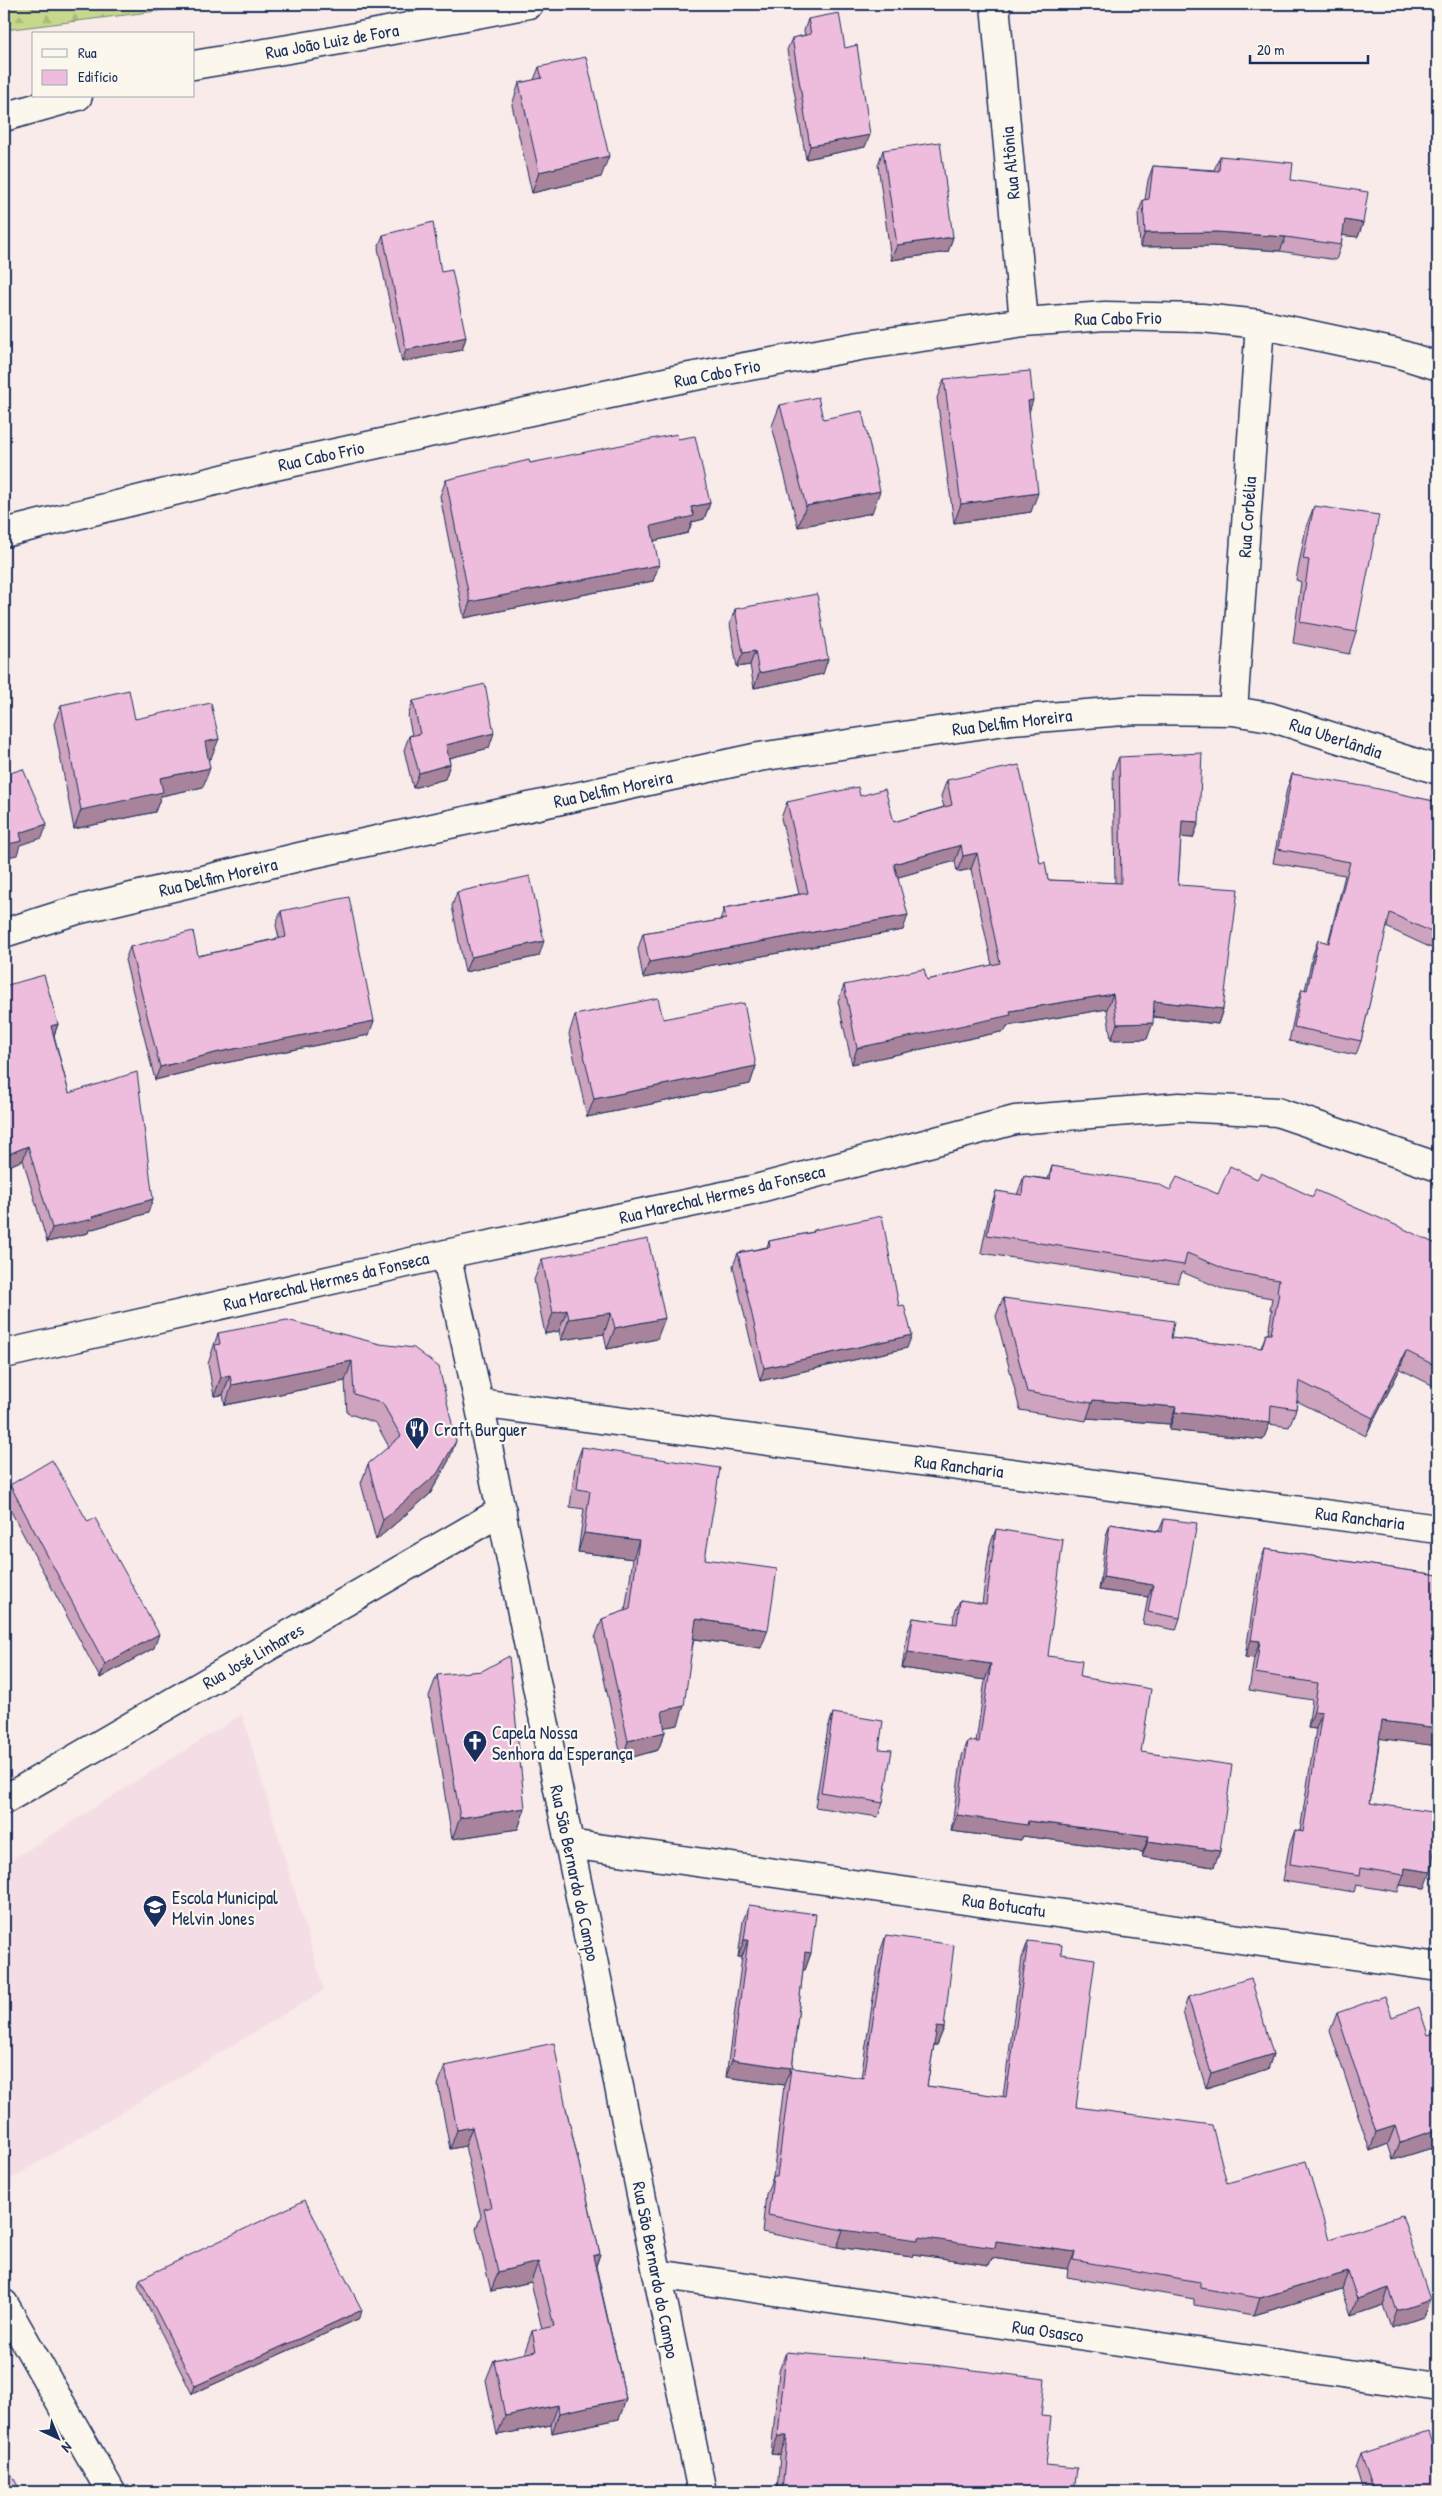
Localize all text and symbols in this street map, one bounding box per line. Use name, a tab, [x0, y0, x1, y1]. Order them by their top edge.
street label: Rua João Luiz de Fora	[263, 17, 401, 65]
legend	[32, 32, 195, 98]
scale bar	[1250, 32, 1367, 64]
text: 20 m	[1257, 39, 1284, 60]
text: Rua	[78, 42, 97, 63]
text: Edifício	[78, 66, 118, 87]
street label: Rua Altônia	[994, 126, 1026, 200]
street label: Rua Cabo Frio	[1074, 305, 1162, 331]
street label: Rua Cabo Frio	[672, 352, 762, 394]
street label: Rua Cabo Frio	[276, 435, 366, 477]
street label: Rua Corbélia	[1232, 476, 1262, 558]
street label: Rua Delfim Moreira	[951, 702, 1073, 742]
street label: Rua Uberlândia	[1286, 711, 1386, 765]
street label: Rua Delfim Moreira	[551, 764, 675, 814]
street label: Rua Delfim Moreira	[156, 851, 280, 903]
street label: Rua Marechal Hermes da Fonseca	[617, 1158, 827, 1230]
street label: Rua Marechal Hermes da Fonseca	[221, 1245, 431, 1317]
restaurant icon: Craft Burguer	[404, 1416, 430, 1450]
place label: Craft Burguer	[434, 1417, 527, 1442]
street label: Rua Rancharia	[913, 1448, 1005, 1484]
street label: Rua Rancharia	[1314, 1500, 1406, 1536]
street label: Rua José Linhares	[198, 1617, 308, 1695]
place label: Capela Nossa Senhora da Esperança	[492, 1720, 633, 1766]
church icon: Capela Nossa Senhora da Esperança	[462, 1729, 488, 1763]
street label: Rua São Bernardo do Campo	[544, 1783, 606, 1963]
place label: Escola Municipal Melvin Jones	[172, 1885, 278, 1931]
street label: Rua Botucatu	[961, 1887, 1047, 1923]
school or university icon: Escola Municipal Melvin Jones	[142, 1894, 168, 1928]
street label: Rua São Bernardo do Campo	[627, 2179, 685, 2361]
street label: Rua Osasco	[1011, 2314, 1085, 2348]
north arrow	[32, 2414, 82, 2464]
text: N	[58, 2438, 77, 2458]

